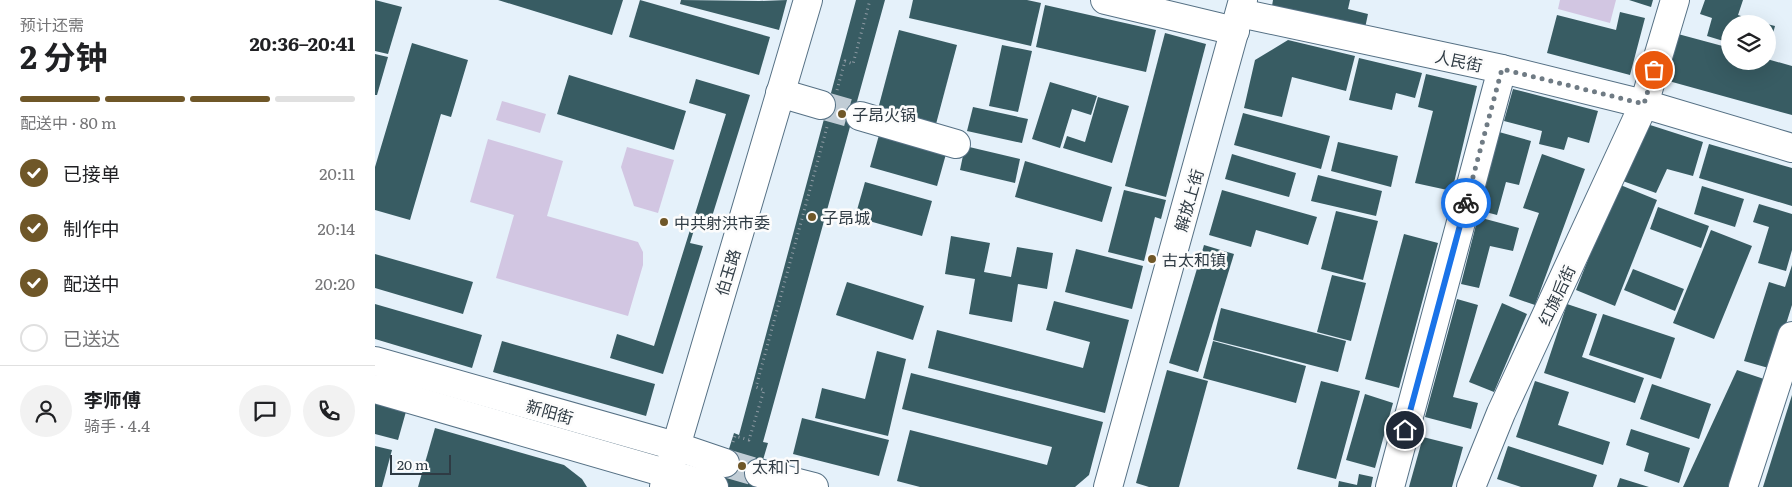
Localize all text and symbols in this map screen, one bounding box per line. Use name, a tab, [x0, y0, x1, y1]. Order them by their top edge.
text: 预计还需	[20, 12, 84, 36]
map controls	[1721, 15, 1776, 70]
button: layers	[1721, 15, 1776, 70]
text: 20:36–20:41	[249, 29, 355, 57]
text: 2 分钟	[20, 31, 108, 79]
street label: 人民街	[1433, 43, 1485, 77]
pin	[1633, 49, 1675, 91]
icon: bag	[1640, 56, 1668, 84]
place label: 子昂火锅	[852, 102, 916, 126]
marker: 子昂火锅	[836, 108, 848, 120]
text: 配送中 · 80 m	[20, 110, 117, 134]
icon: check	[20, 159, 48, 187]
text: 已接单	[63, 159, 120, 187]
text: 20:11	[319, 161, 355, 185]
street label: 解放上街	[1168, 166, 1208, 234]
courier	[1441, 178, 1491, 228]
icon: bike	[1452, 189, 1480, 217]
place label: 子昂城	[822, 205, 870, 229]
place label: 中共射洪市委	[674, 210, 770, 234]
marker: 子昂城	[806, 211, 818, 223]
icon: check	[20, 214, 48, 242]
text: 制作中	[63, 214, 120, 242]
text: 20:14	[318, 216, 355, 240]
marker: 中共射洪市委	[658, 216, 670, 228]
street label: 伯玉路	[709, 246, 745, 298]
place label: 古太和镇	[1162, 247, 1226, 271]
marker: 古太和镇	[1146, 253, 1158, 265]
street label: 红旗后街	[1532, 261, 1580, 329]
icon: check	[20, 269, 48, 297]
text: 配送中	[63, 269, 120, 297]
text: 20:20	[315, 271, 355, 295]
text: 已送达	[63, 324, 120, 352]
button: person	[20, 385, 72, 437]
text: 李师傅	[84, 385, 141, 413]
button: chat	[239, 385, 291, 437]
button: phone	[303, 385, 355, 437]
street label: 新阳街	[524, 393, 576, 429]
pin	[1384, 409, 1426, 451]
text: 骑手 · 4.4	[84, 413, 150, 437]
icon: home	[1391, 416, 1419, 444]
scale bar	[390, 452, 451, 475]
text: 20 m	[397, 454, 429, 474]
place label: 太和门	[752, 454, 800, 478]
marker: 太和门	[736, 460, 748, 472]

